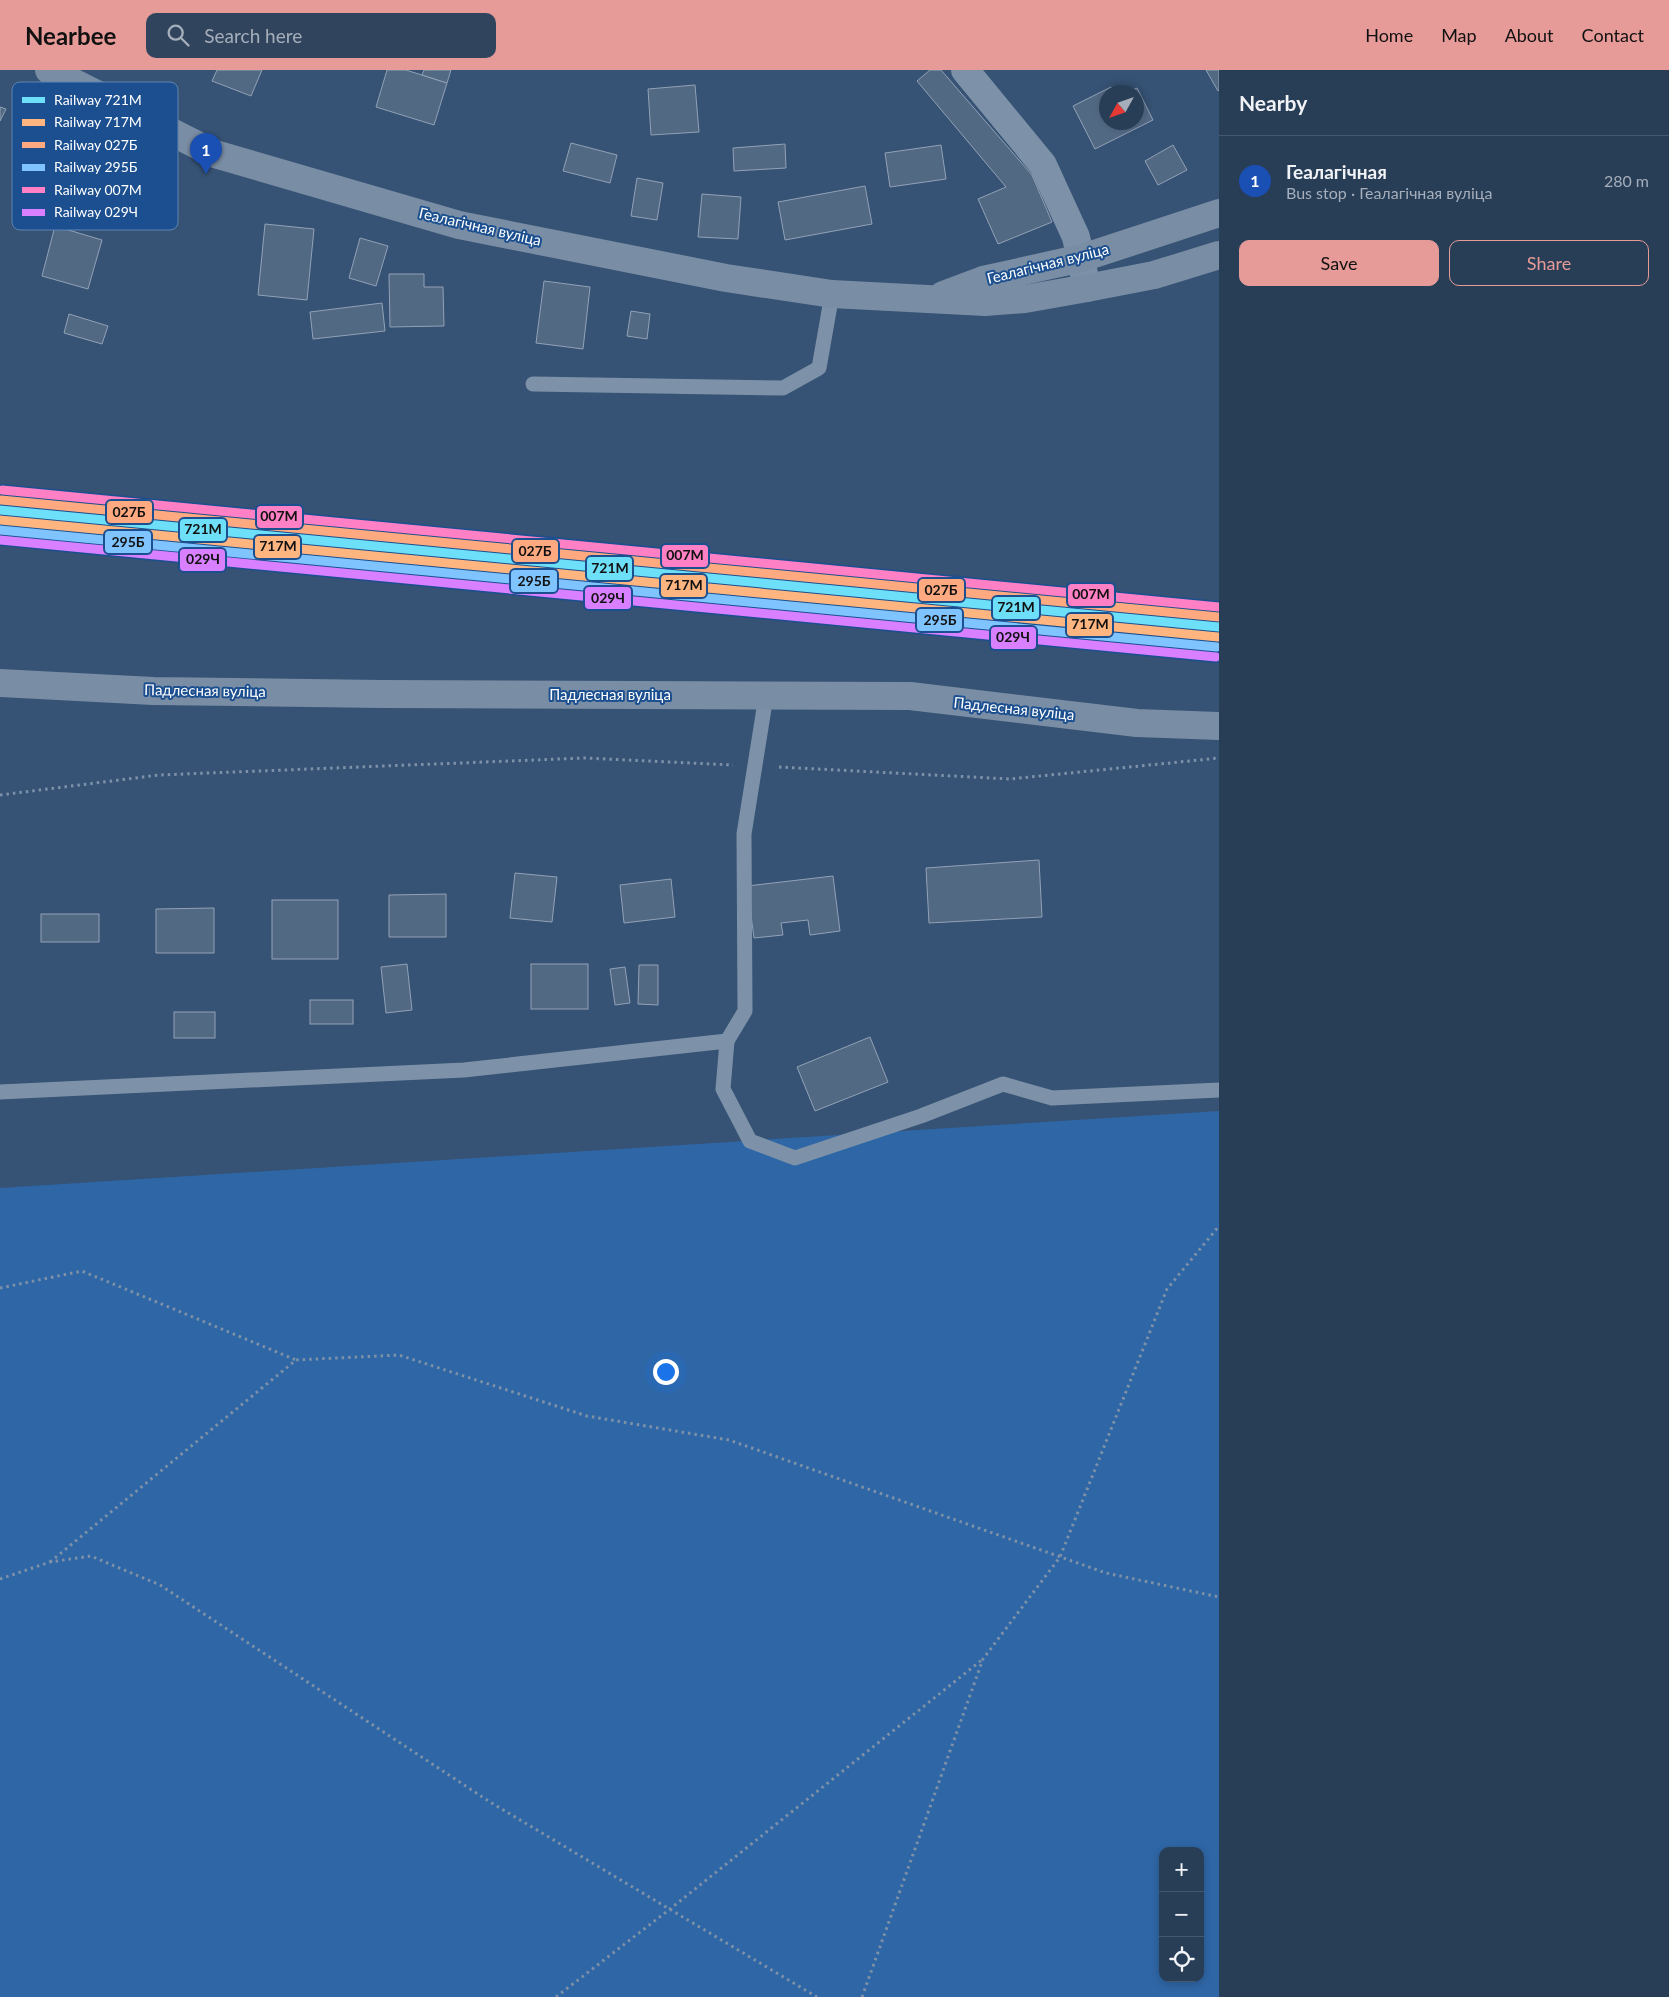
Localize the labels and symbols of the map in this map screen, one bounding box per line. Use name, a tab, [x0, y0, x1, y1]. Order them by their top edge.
legend	[12, 82, 178, 230]
north arrow	[1099, 85, 1144, 130]
text: Railway 721М	[54, 91, 142, 108]
text: Railway 717М	[54, 113, 142, 130]
pin: 1	[190, 133, 222, 174]
text: Railway 027Б	[54, 136, 138, 153]
text: Railway 295Б	[54, 158, 138, 175]
text: Railway 007М	[54, 181, 142, 198]
text: Railway 029Ч	[54, 203, 138, 220]
street label: Геалагічная вуліца	[417, 203, 543, 249]
street label: Геалагічная вуліца	[985, 239, 1111, 287]
line badge: 027Б	[106, 500, 153, 524]
text: 027Б	[112, 503, 146, 520]
line badge: 007М	[256, 505, 303, 529]
text: 007М	[260, 507, 298, 524]
line badge: 721М	[179, 518, 227, 542]
text: 721М	[184, 520, 222, 537]
line badge: 295Б	[104, 530, 152, 554]
text: 295Б	[111, 533, 145, 550]
line badge: 717М	[254, 535, 301, 559]
text: 717М	[259, 537, 297, 554]
line badge: 027Б	[512, 539, 559, 563]
text: 027Б	[518, 542, 552, 559]
line badge: 007М	[661, 544, 709, 568]
text: 007М	[666, 546, 704, 563]
line badge: 029Ч	[179, 548, 226, 572]
text: 029Ч	[186, 550, 220, 567]
line badge: 721М	[586, 556, 633, 581]
text: 721М	[591, 559, 629, 576]
line badge: 295Б	[510, 569, 558, 593]
text: 295Б	[517, 572, 551, 589]
line badge: 717М	[660, 574, 707, 598]
text: 717М	[665, 576, 703, 593]
line badge: 027Б	[918, 578, 965, 602]
text: 027Б	[924, 581, 958, 598]
line badge: 007М	[1067, 583, 1115, 607]
text: 007М	[1072, 585, 1110, 602]
line badge: 029Ч	[584, 586, 632, 610]
text: 029Ч	[591, 589, 625, 606]
line badge: 721М	[992, 596, 1040, 620]
text: 721М	[997, 598, 1035, 615]
line badge: 295Б	[916, 608, 963, 632]
text: 295Б	[923, 611, 957, 628]
line badge: 717М	[1066, 613, 1113, 637]
text: 717М	[1071, 615, 1109, 632]
line badge: 029Ч	[990, 626, 1037, 650]
text: 029Ч	[996, 628, 1030, 645]
street label: Падлесная вуліца	[144, 680, 266, 700]
street label: Падлесная вуліца	[549, 685, 671, 703]
street label: Падлесная вуліца	[953, 693, 1076, 723]
your location	[653, 1359, 679, 1385]

